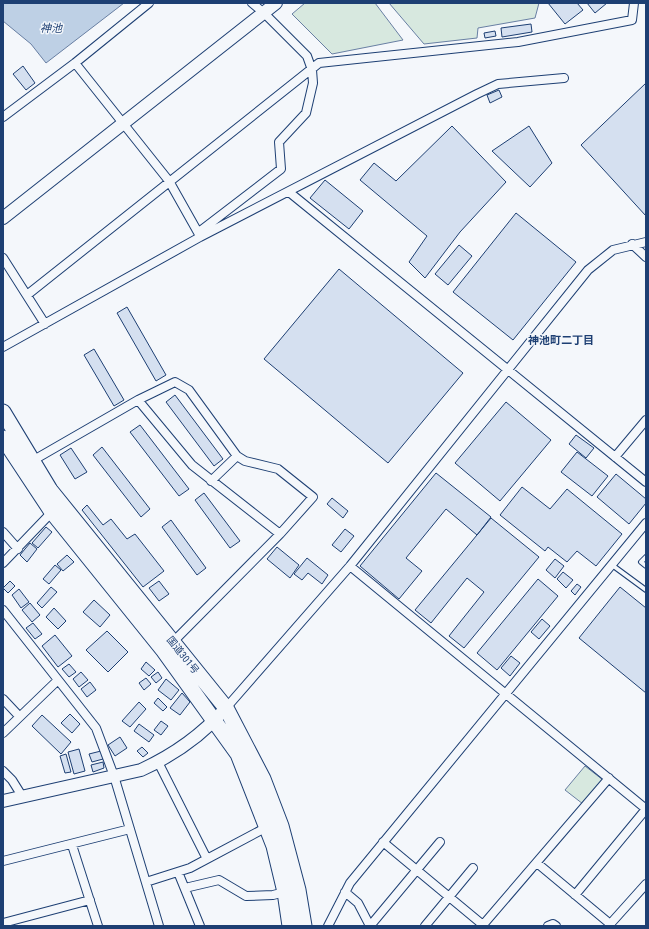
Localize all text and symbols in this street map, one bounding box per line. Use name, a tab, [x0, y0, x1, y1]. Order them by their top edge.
water label: 神池	[40, 22, 63, 35]
district label: 神池町二丁目	[528, 334, 594, 347]
street label: 国道301号	[165, 634, 201, 676]

